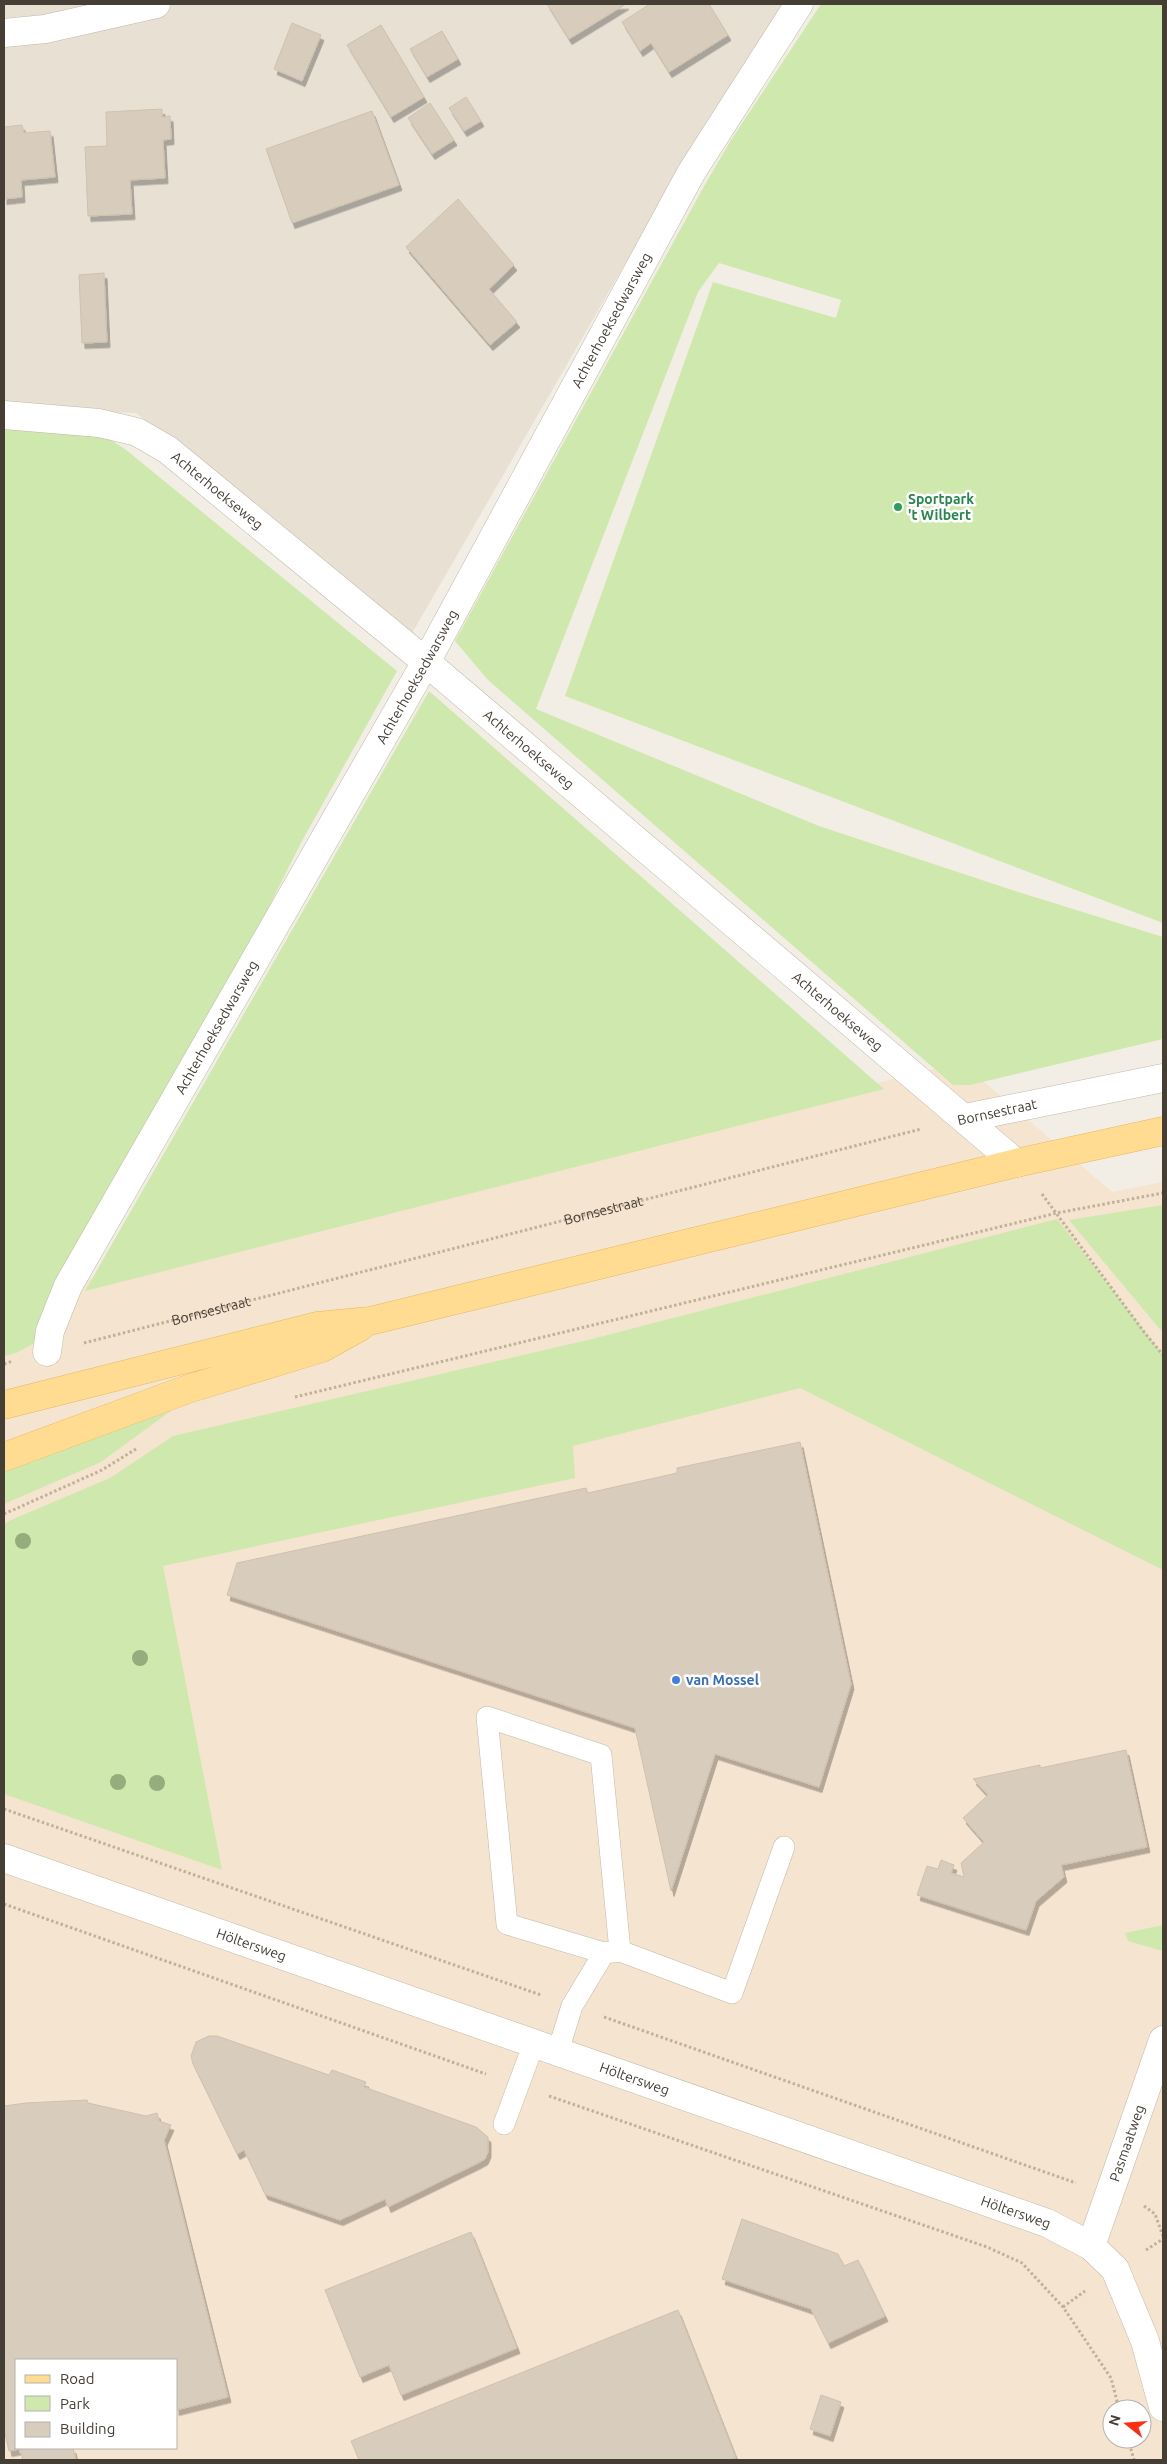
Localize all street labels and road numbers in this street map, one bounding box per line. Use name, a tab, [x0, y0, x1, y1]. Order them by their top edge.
street label: Achterhoeksedwarsweg	[568, 250, 654, 390]
street label: Achterhoekseweg	[168, 448, 266, 533]
street label: Achterhoeksedwarsweg	[373, 607, 461, 746]
street label: Achterhoekseweg	[480, 706, 577, 792]
street label: Achterhoeksedwarsweg	[172, 958, 261, 1097]
street label: Achterhoekseweg	[789, 969, 886, 1054]
street label: Bornsestraat	[956, 1096, 1039, 1128]
street label: Bornsestraat	[562, 1192, 645, 1228]
street label: Bornsestraat	[170, 1293, 253, 1328]
street label: Höltersweg	[214, 1925, 288, 1964]
street label: Höltersweg	[597, 2059, 672, 2098]
street label: Pasmaatweg	[1106, 2103, 1148, 2184]
street label: Höltersweg	[979, 2193, 1053, 2232]

